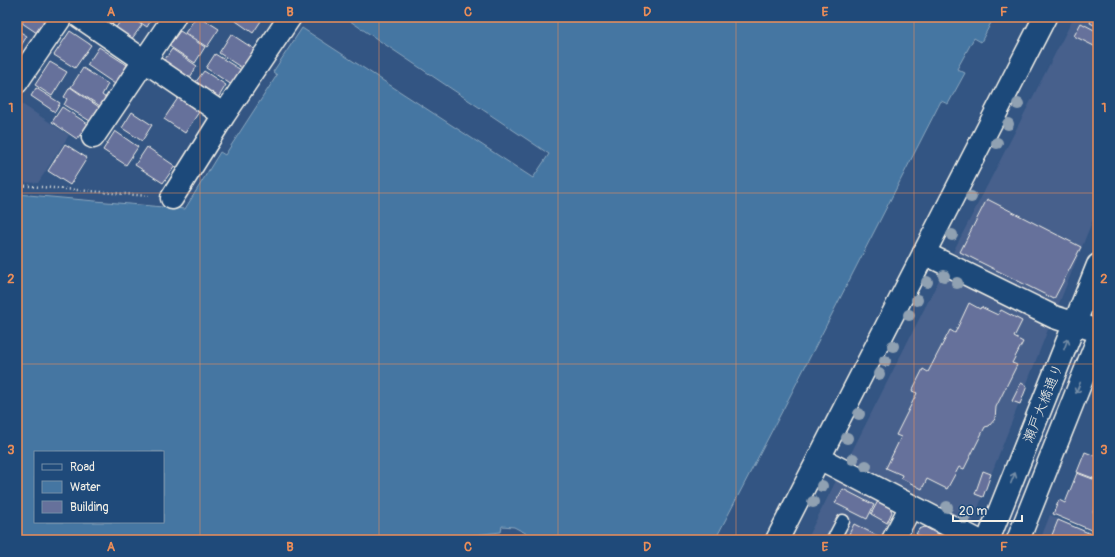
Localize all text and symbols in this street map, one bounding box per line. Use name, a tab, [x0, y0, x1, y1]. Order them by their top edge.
text: A	[107, 4, 116, 20]
text: B	[286, 4, 294, 20]
text: C	[464, 4, 472, 20]
text: D	[643, 4, 651, 20]
text: E	[822, 4, 829, 20]
text: F	[1000, 4, 1008, 20]
text: 1	[8, 100, 14, 116]
text: 1	[1101, 100, 1107, 116]
text: 2	[7, 271, 15, 287]
text: 2	[1100, 271, 1108, 287]
one-way arrow	[1063, 339, 1071, 351]
street label: 瀬戸大橋通り	[1019, 361, 1067, 445]
one-way arrow	[1074, 382, 1082, 394]
text: 3	[7, 442, 15, 458]
text: 3	[1100, 442, 1108, 458]
legend	[34, 451, 164, 523]
text: Road	[70, 460, 95, 475]
one-way arrow	[1009, 472, 1017, 484]
text: Water	[70, 480, 101, 495]
scale bar	[953, 497, 1022, 523]
text: Building	[70, 500, 109, 515]
text: 20 m	[959, 504, 988, 519]
text: A	[107, 539, 116, 555]
text: B	[286, 539, 294, 555]
text: C	[464, 539, 472, 555]
text: D	[643, 539, 651, 555]
text: E	[822, 539, 829, 555]
text: F	[1000, 539, 1008, 555]

